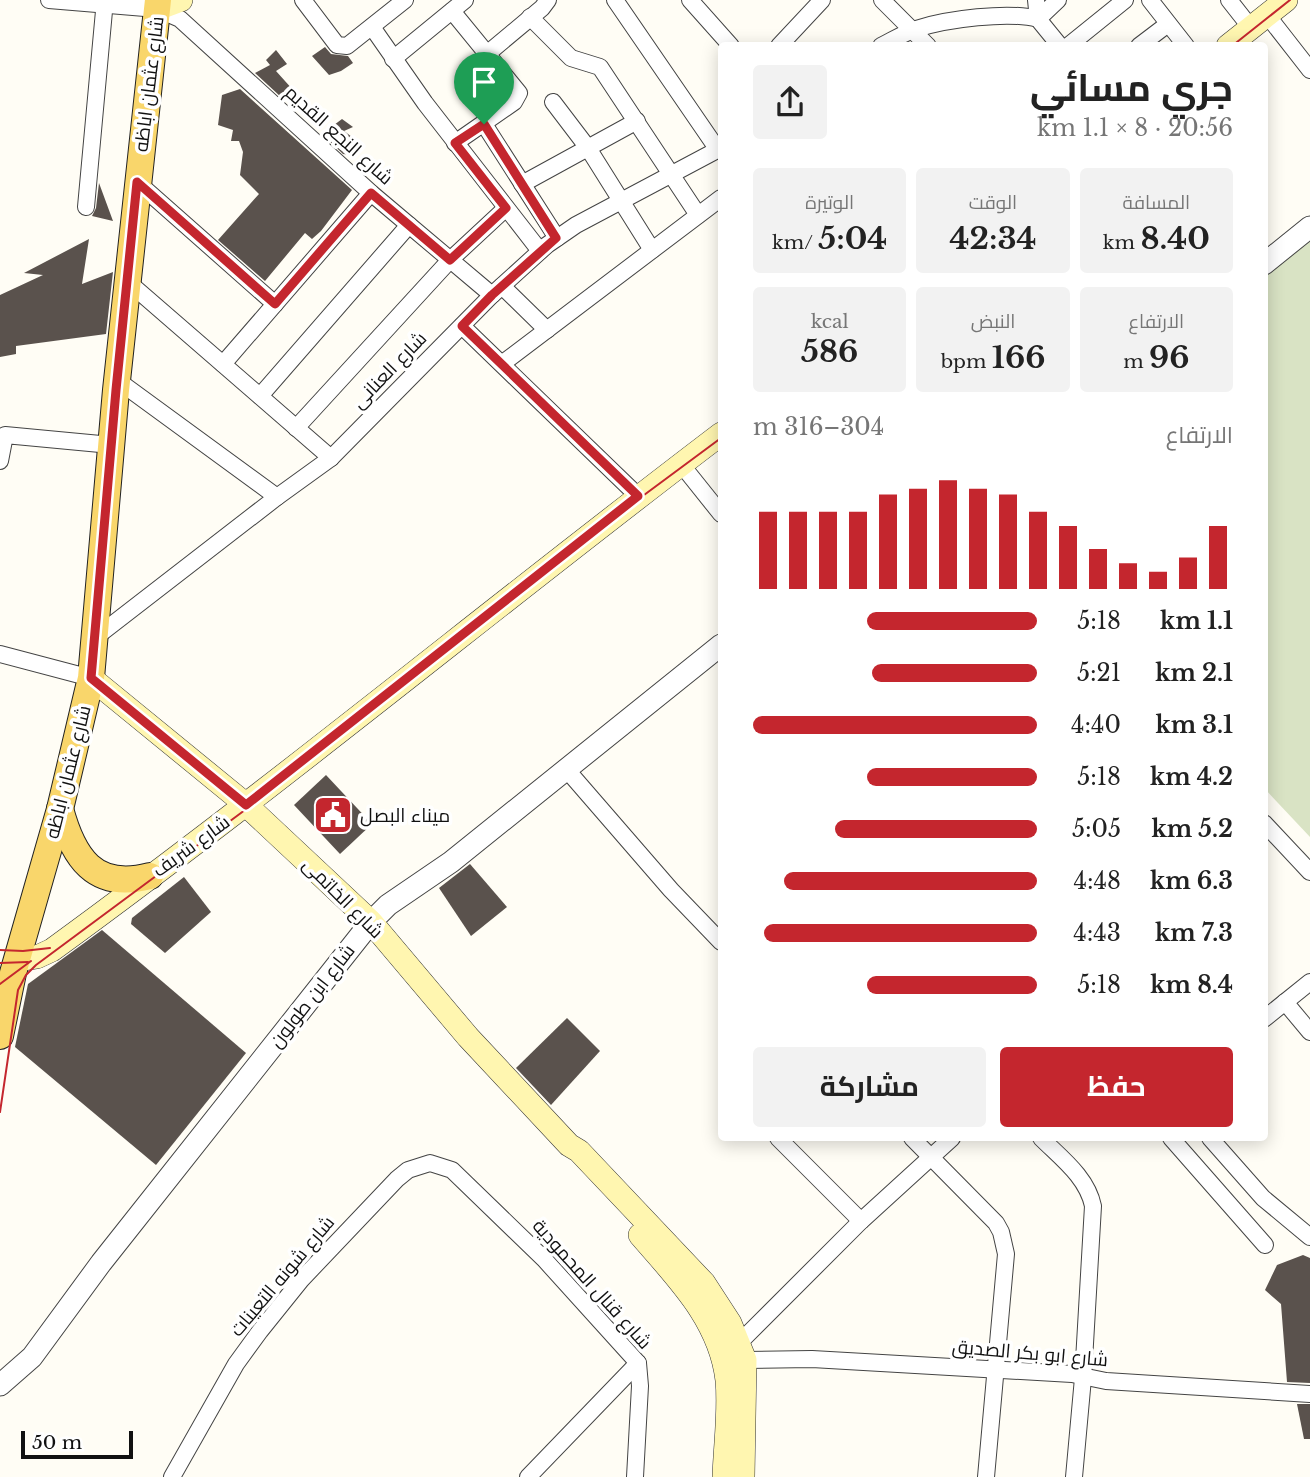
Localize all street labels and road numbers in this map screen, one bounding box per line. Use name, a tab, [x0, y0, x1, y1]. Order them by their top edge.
street label: شارع عثمان اباظه	[129, 15, 171, 153]
street label: شارع النجع القديم	[279, 81, 398, 191]
street label: شارع العنانى	[347, 327, 433, 415]
street label: شارع عثمان اباظه	[40, 703, 98, 841]
street label: شارع شريف	[148, 810, 235, 883]
street label: شارع الخاتمى	[297, 853, 388, 944]
street label: شارع ابن طولون	[264, 940, 361, 1054]
street label: شارع شونه التعينات	[225, 1211, 341, 1342]
street label: شارع قنال المحمودية	[526, 1214, 656, 1355]
street label: شارع ابو بكر الصديق	[951, 1335, 1109, 1373]

